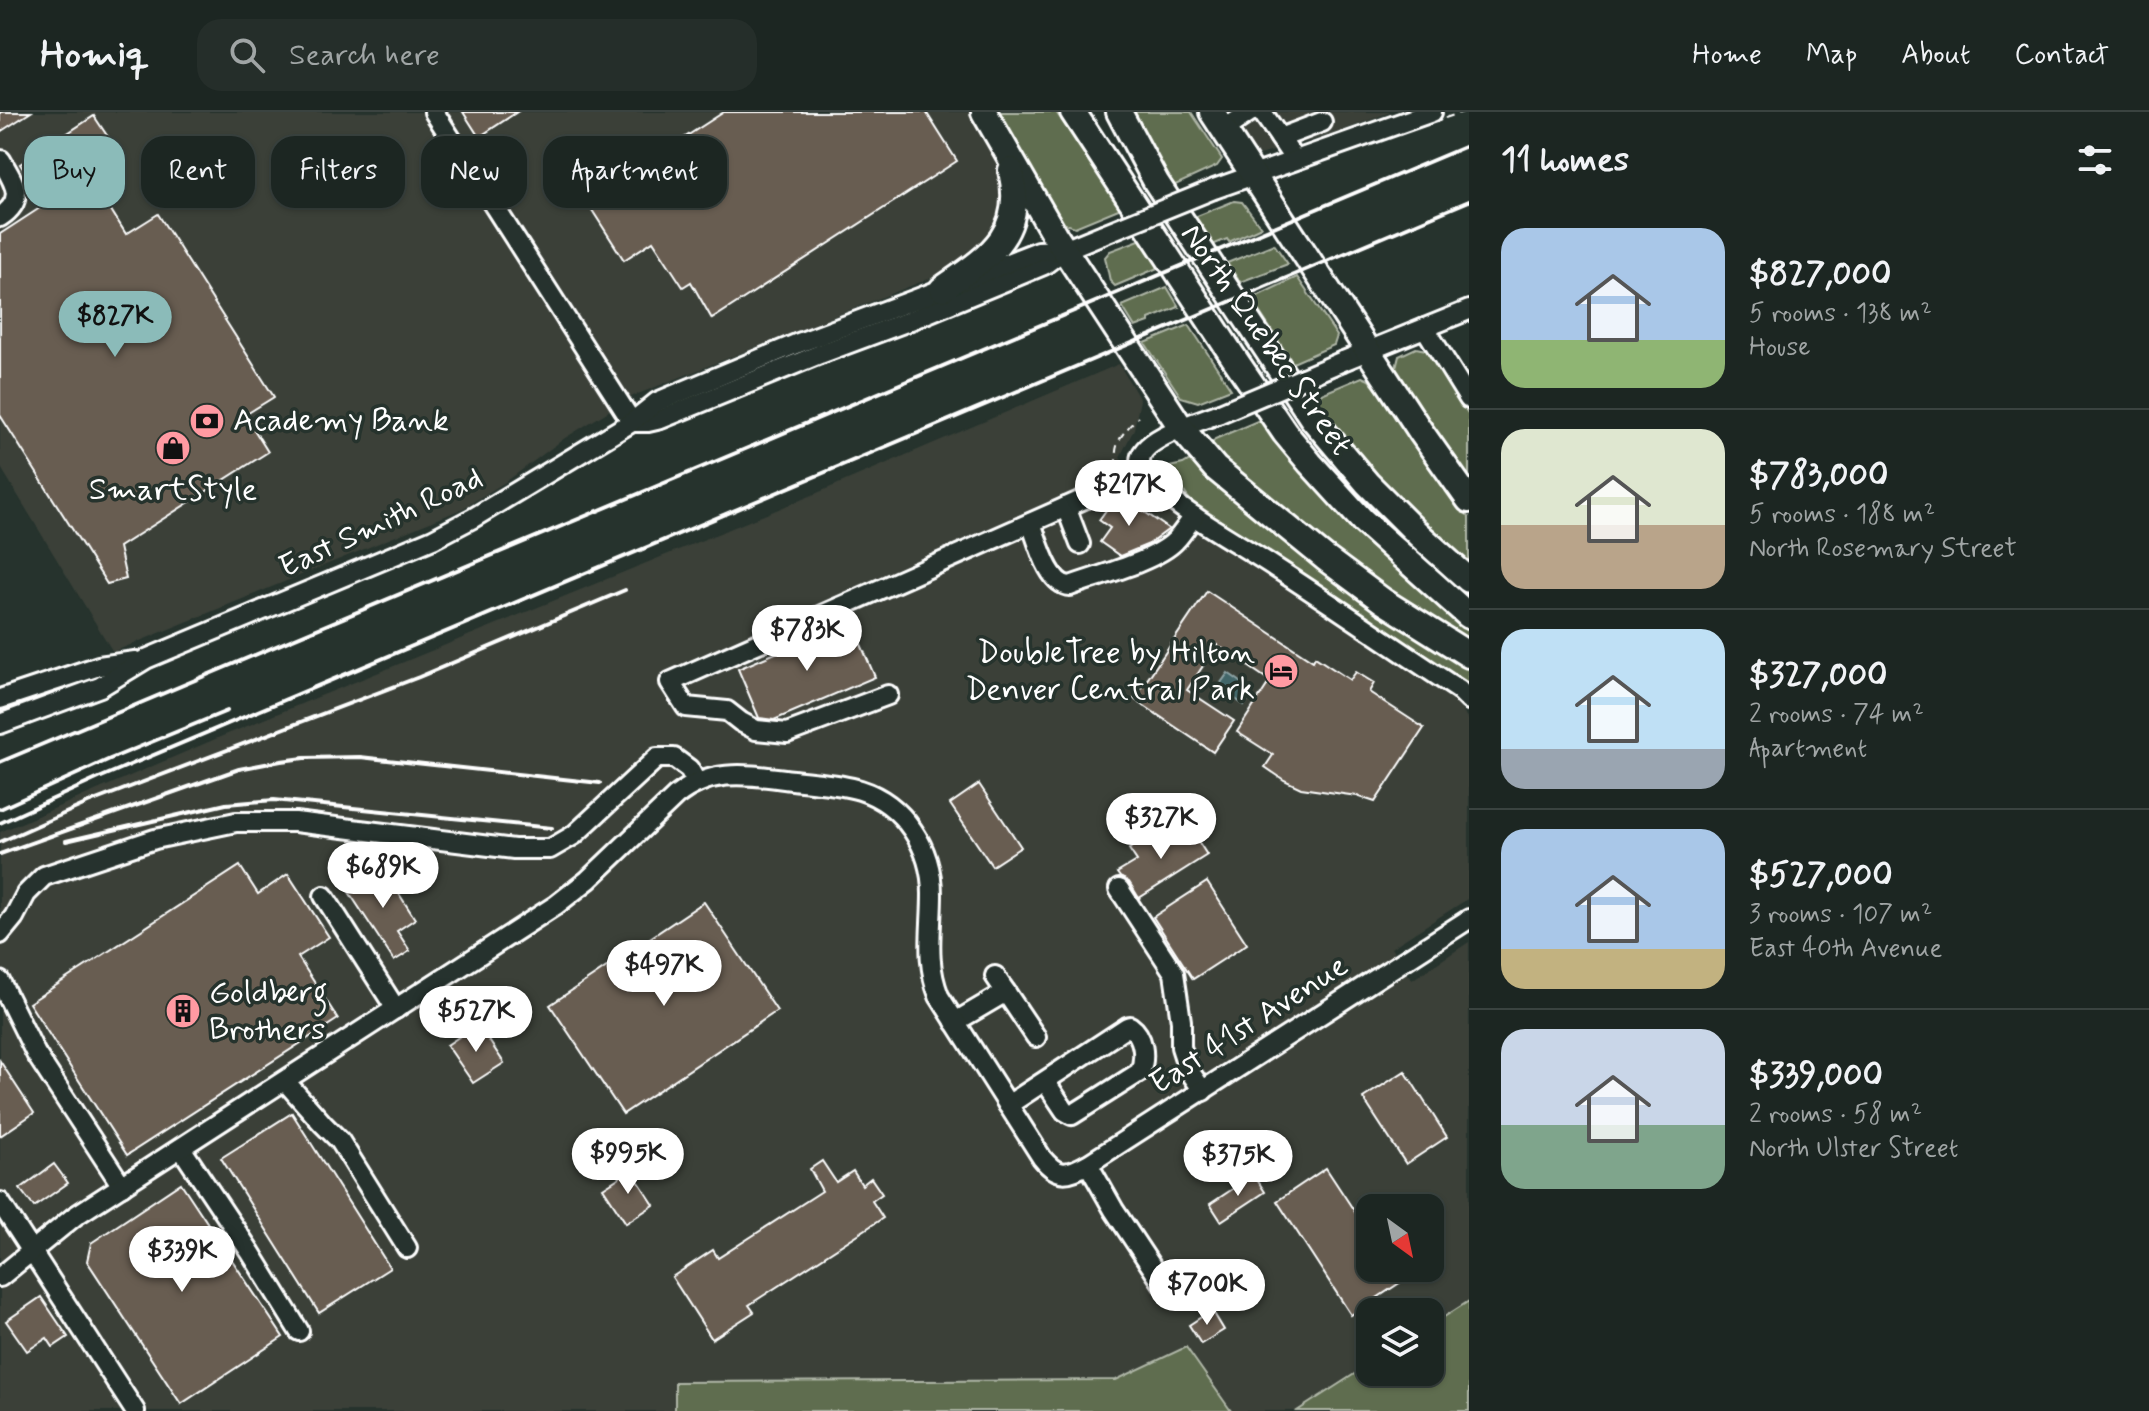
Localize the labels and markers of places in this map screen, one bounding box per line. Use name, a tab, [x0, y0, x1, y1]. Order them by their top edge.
pin: $827K	[59, 291, 171, 359]
place label: Academy Bank	[233, 400, 449, 442]
bank icon: Academy Bank	[188, 402, 226, 440]
shop icon: SmartStyle	[154, 429, 192, 467]
pin: $217K	[1073, 460, 1185, 528]
place label: SmartStyle	[89, 469, 257, 511]
pin: $783K	[751, 605, 863, 673]
place label: DoubleTree by Hilton Denver Central Park	[965, 632, 1255, 711]
hotel icon: DoubleTree by Hilton Denver Central Park	[1262, 652, 1300, 690]
pin: $327K	[1105, 793, 1217, 861]
pin: $689K	[327, 842, 439, 910]
pin: $497K	[608, 940, 720, 1008]
place label: Goldberg Brothers	[209, 972, 328, 1051]
pin: $527K	[420, 986, 532, 1054]
building icon: Goldberg Brothers	[164, 992, 202, 1030]
pin: $995K	[572, 1128, 684, 1196]
pin: $375K	[1182, 1130, 1294, 1198]
pin: $339K	[126, 1226, 238, 1294]
pin: $700K	[1151, 1259, 1263, 1327]

